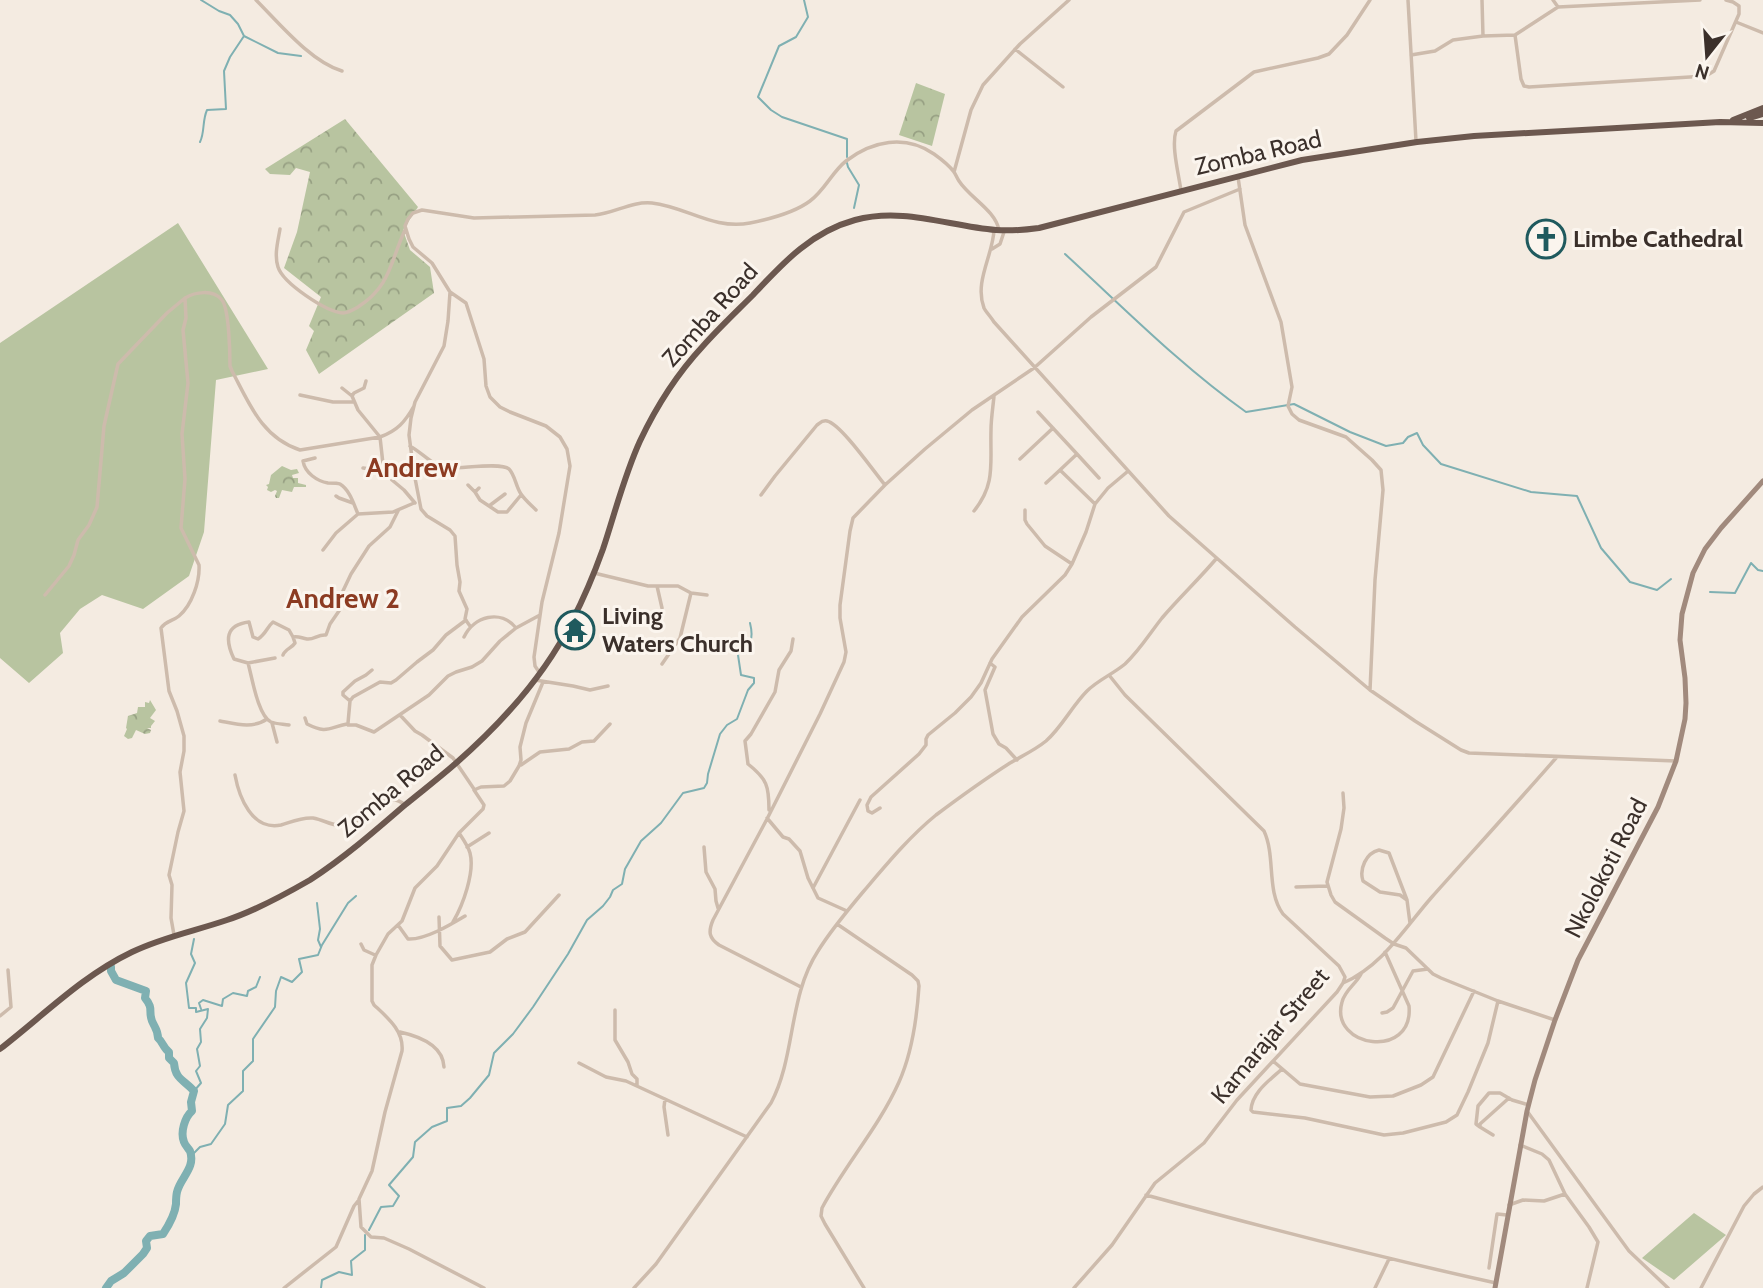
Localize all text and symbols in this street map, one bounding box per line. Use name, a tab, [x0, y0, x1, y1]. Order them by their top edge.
north arrow	[1672, 21, 1742, 91]
text: N	[1692, 59, 1712, 85]
street label: Zomba Road	[1192, 124, 1324, 181]
church icon: Limbe Cathedral	[1525, 218, 1567, 260]
place label: Limbe Cathedral	[1573, 224, 1743, 253]
street label: Zomba Road	[656, 257, 764, 372]
district label: Andrew	[366, 450, 459, 484]
district label: Andrew 2	[286, 581, 400, 615]
place label: Living Waters Church	[602, 601, 753, 658]
temple icon: Living Waters Church	[554, 609, 596, 651]
street label: Zomba Road	[332, 738, 449, 843]
street label: Nkolokoti Road	[1558, 793, 1653, 942]
street label: Kamarajar Street	[1205, 962, 1335, 1109]

